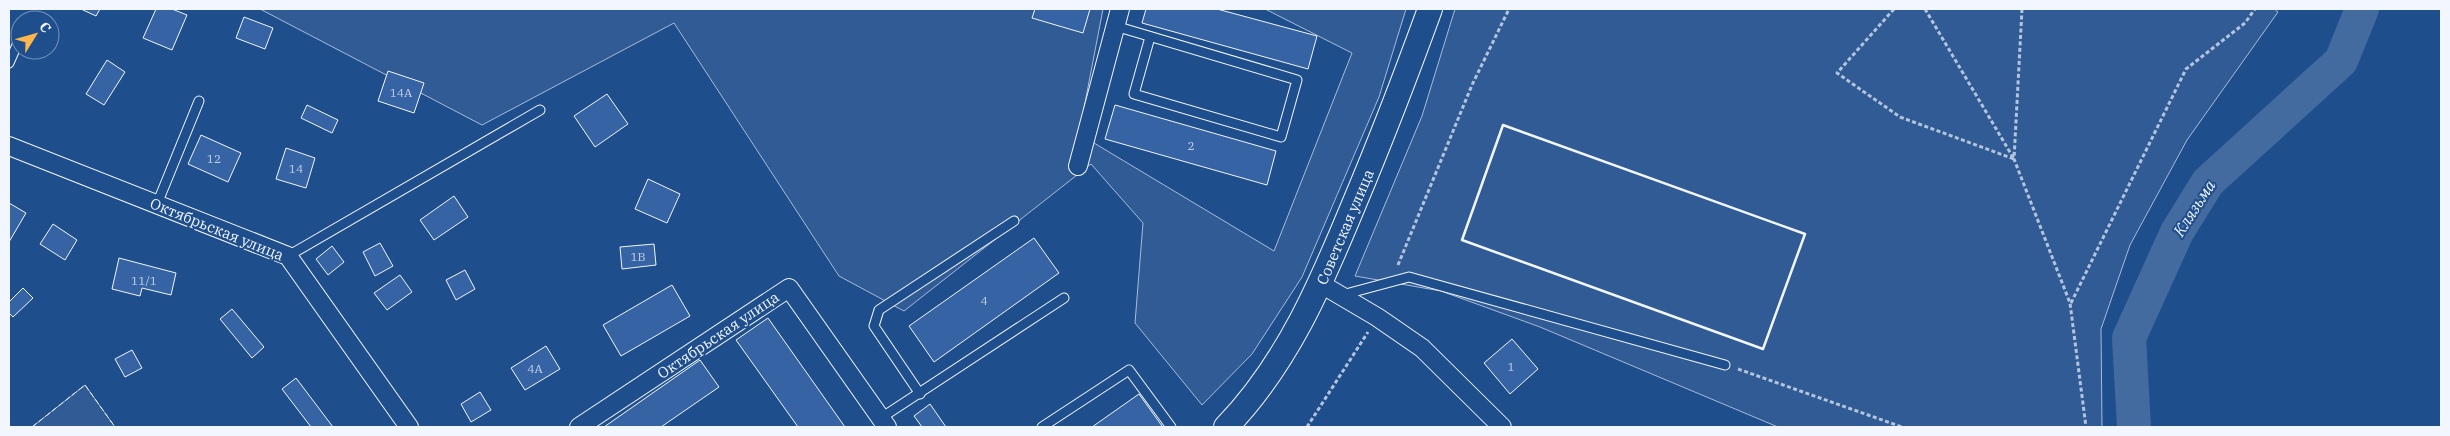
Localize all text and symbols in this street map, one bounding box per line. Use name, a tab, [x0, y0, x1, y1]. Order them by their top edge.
north arrow	[10, 10, 60, 60]
text: С	[35, 18, 55, 36]
house number: 14А	[390, 85, 413, 100]
house number: 2	[1187, 138, 1195, 153]
house number: 12	[207, 151, 221, 166]
house number: 14	[289, 161, 303, 176]
street label: Советская улица	[1312, 166, 1378, 288]
water label: Клязьма	[2168, 176, 2220, 241]
street label: Октябрьская улица	[147, 193, 287, 265]
house number: 1В	[630, 249, 646, 264]
house number: 11/1	[131, 273, 157, 288]
street label: Октябрьская улица	[653, 287, 783, 383]
house number: 4	[980, 293, 988, 308]
house number: 1	[1507, 359, 1515, 374]
house number: 4А	[527, 361, 543, 376]

